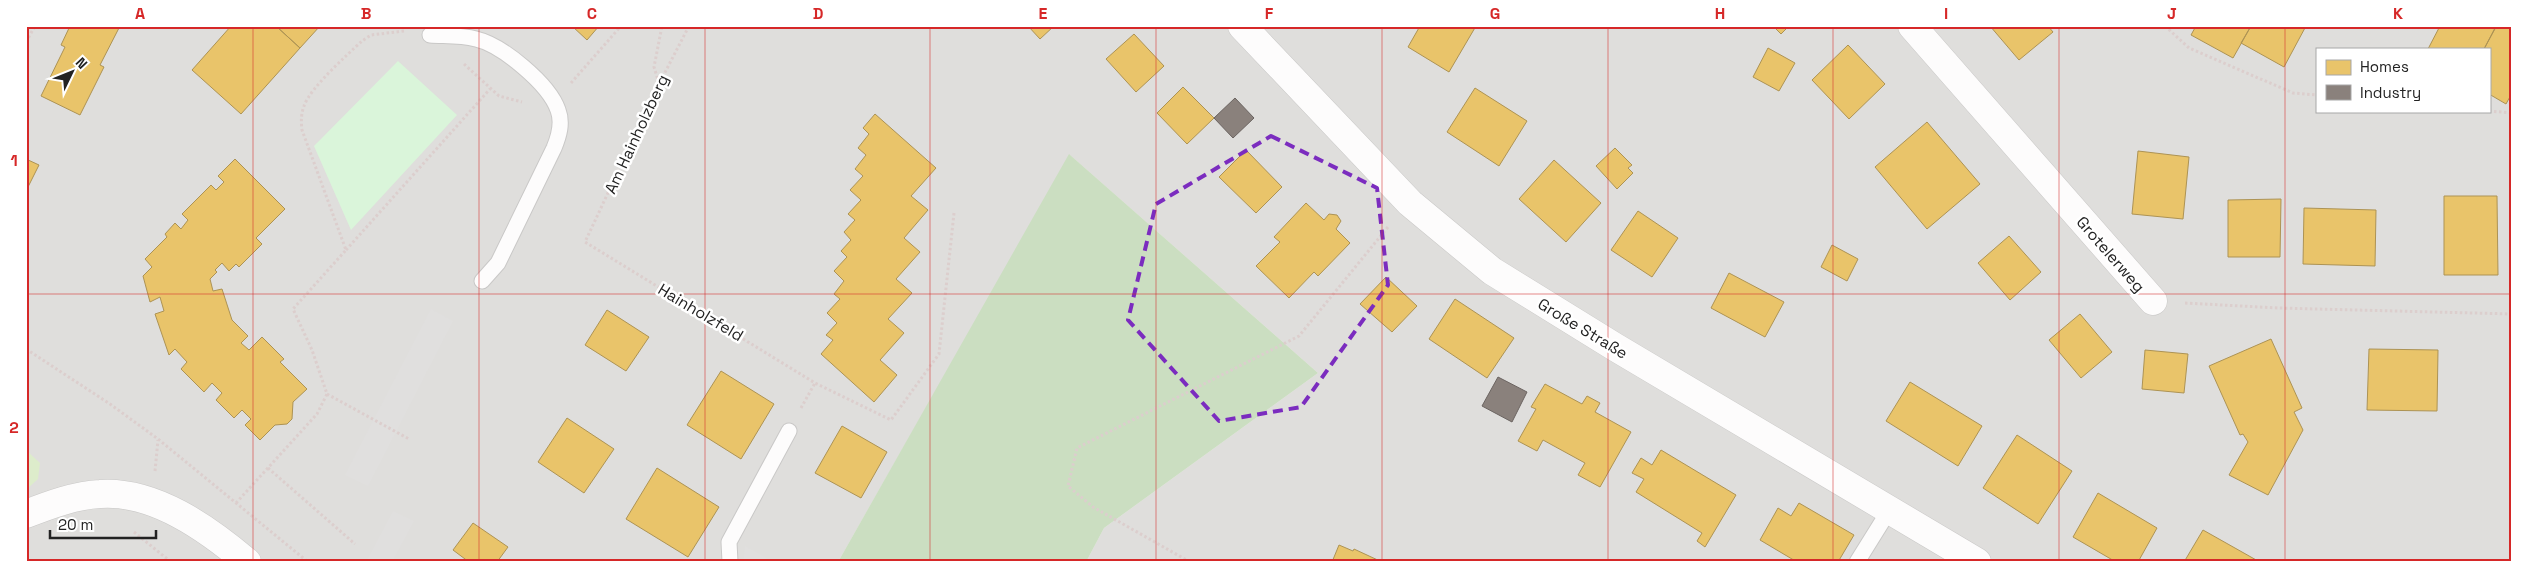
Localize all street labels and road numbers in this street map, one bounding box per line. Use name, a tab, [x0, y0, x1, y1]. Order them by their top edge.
street label: Am Hainholzberg	[600, 71, 673, 197]
street label: Grotelerweg	[2072, 212, 2149, 297]
street label: Hainholzfeld	[654, 279, 747, 346]
street label: Große Straße	[1534, 293, 1632, 364]

